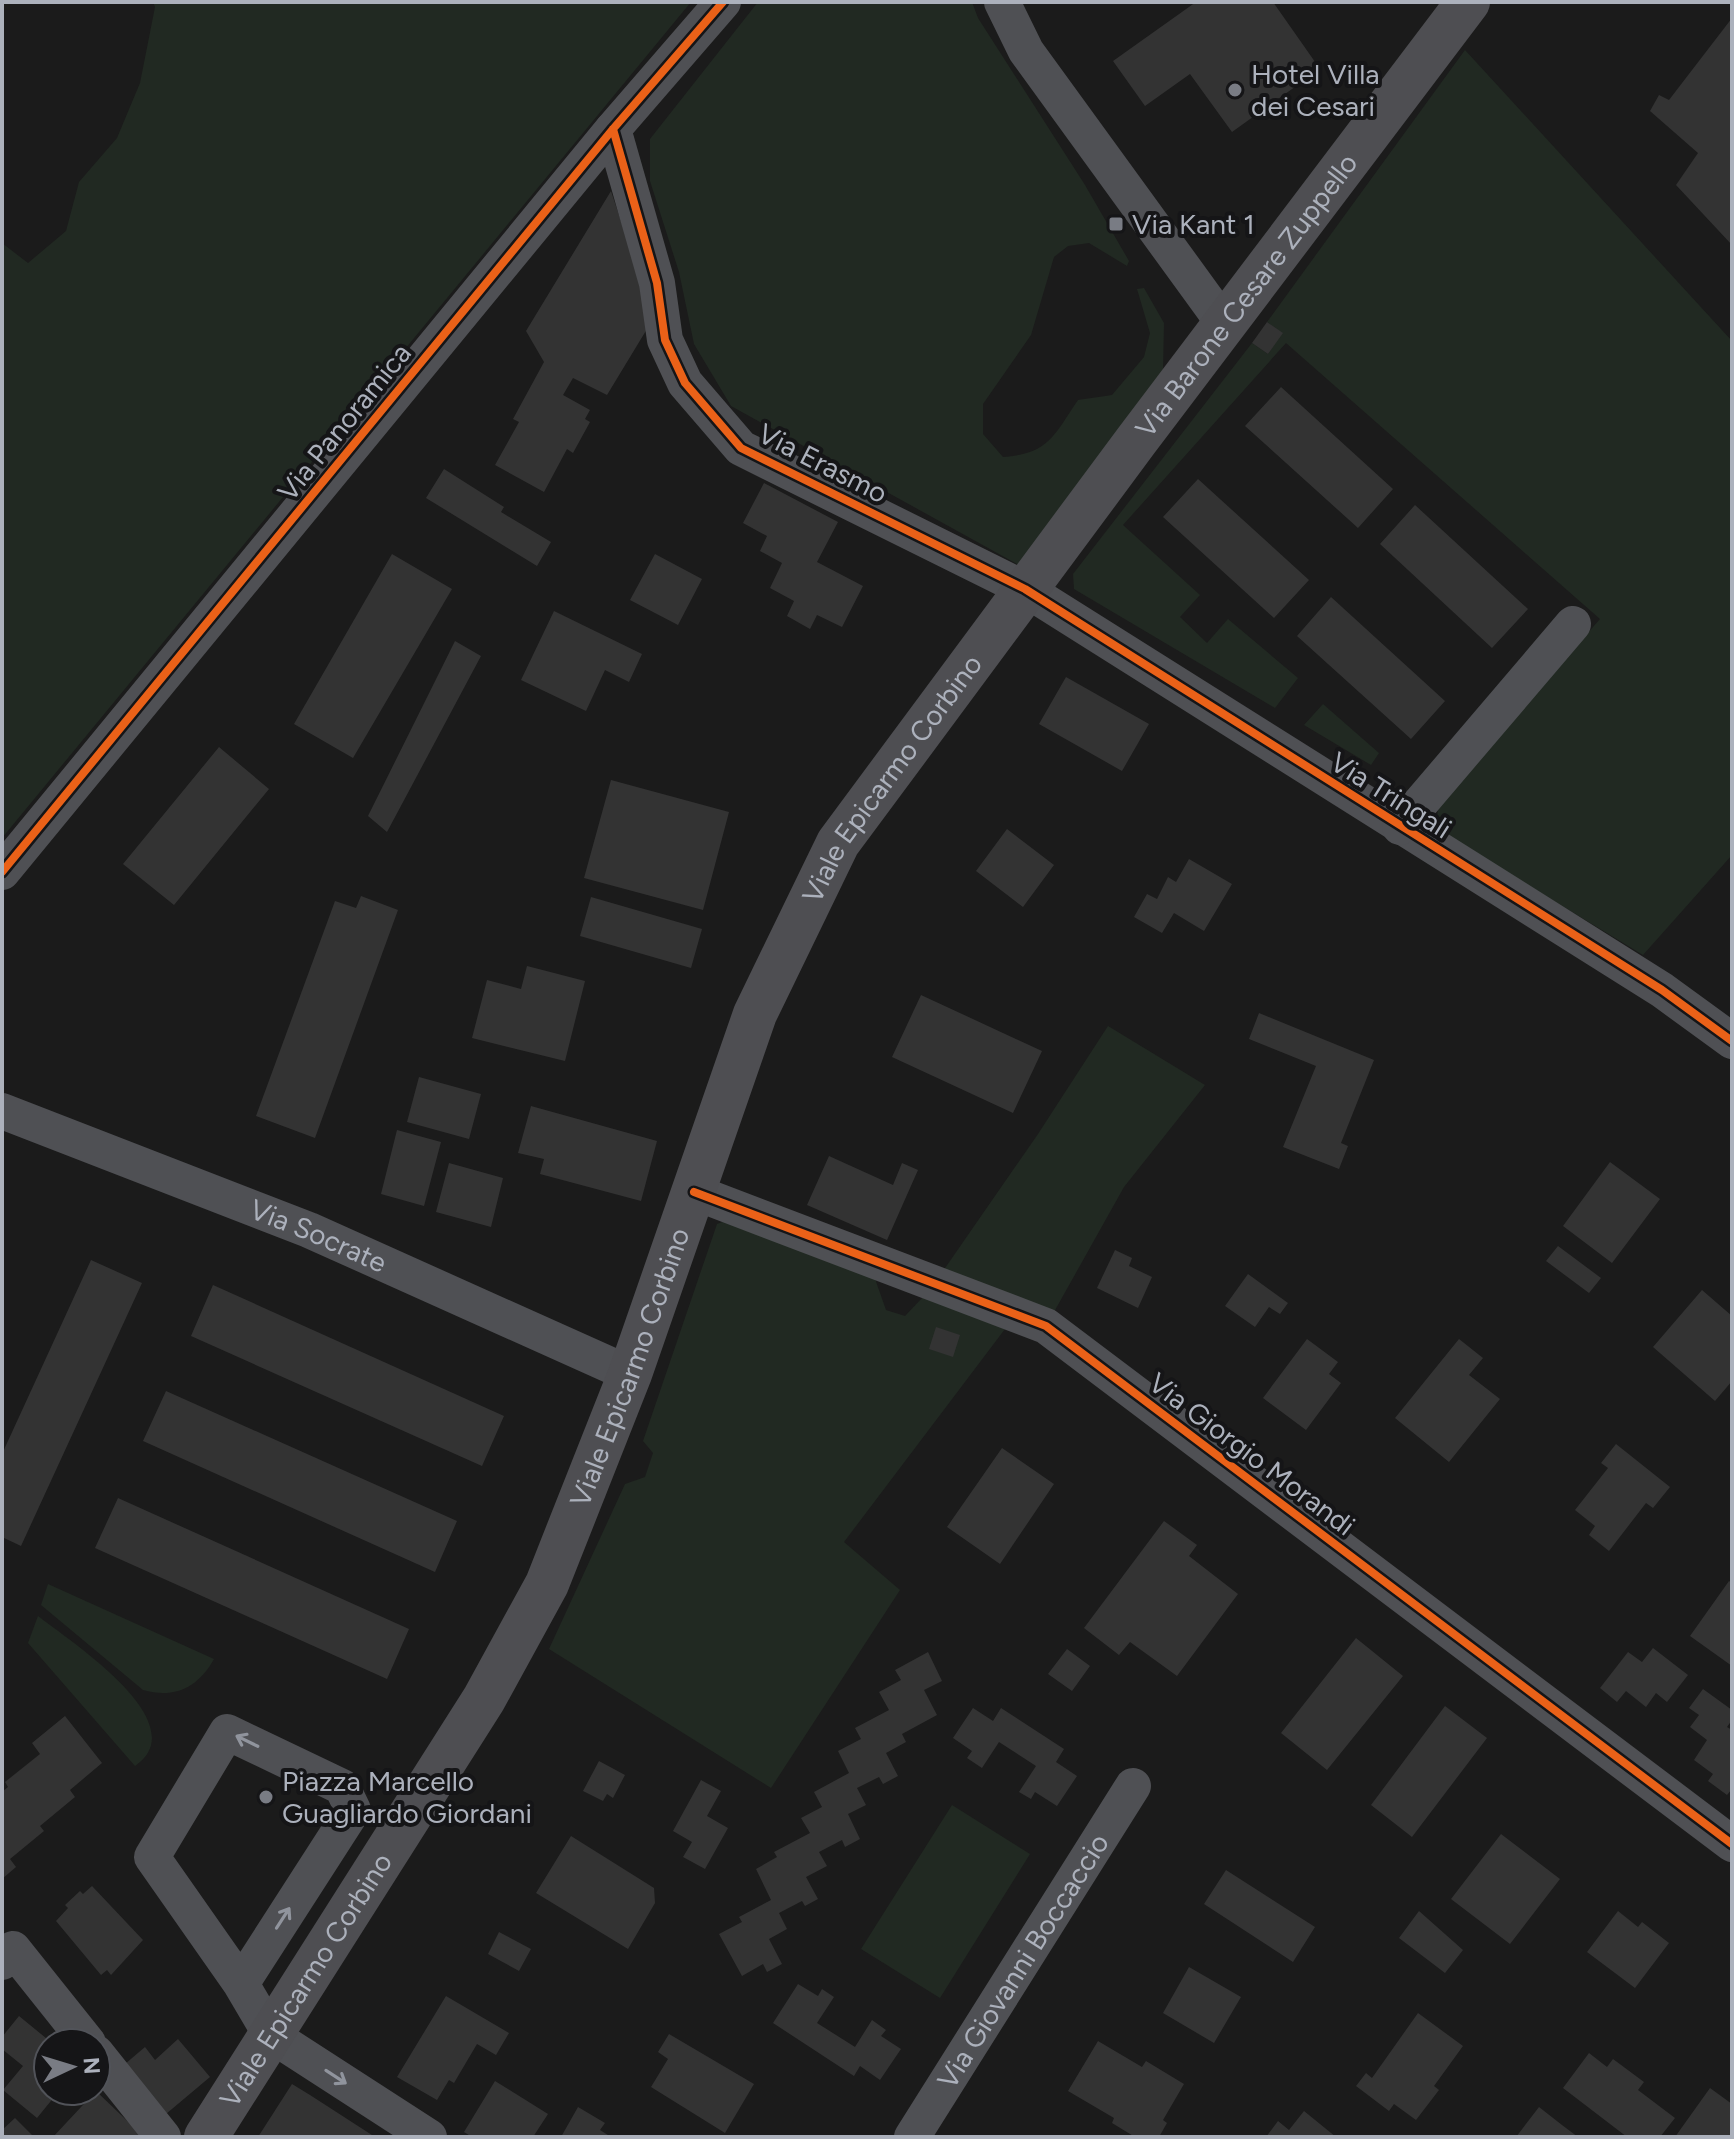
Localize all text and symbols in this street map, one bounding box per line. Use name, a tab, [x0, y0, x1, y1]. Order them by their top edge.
place label: Hotel Villa dei Cesari	[1251, 57, 1380, 123]
marker: Hotel Villa dei Cesari	[1226, 81, 1244, 99]
street label: Via Barone Cesare Zuppello	[1128, 147, 1364, 444]
place label: Via Kant 1	[1132, 207, 1255, 241]
marker: Via Kant 1	[1107, 215, 1125, 233]
street label: Via Panoramica	[270, 336, 418, 508]
street label: Via Erasmo	[753, 416, 893, 510]
street label: Viale Epicarmo Corbino	[795, 648, 989, 908]
street label: Via Tringali	[1324, 744, 1458, 846]
street label: Via Socrate	[245, 1192, 392, 1280]
street label: Viale Epicarmo Corbino	[562, 1223, 696, 1511]
street label: Via Giorgio Morandi	[1142, 1366, 1362, 1542]
one-way arrow	[235, 1733, 259, 1748]
place label: Piazza Marcello Guagliardo Giordani	[282, 1764, 532, 1830]
marker: Piazza Marcello Guagliardo Giordani	[257, 1788, 275, 1806]
street label: Via Giovanni Boccaccio	[930, 1827, 1116, 2095]
street label: Viale Epicarmo Corbino	[212, 1846, 399, 2114]
one-way arrow	[275, 1908, 291, 1930]
north arrow	[32, 2027, 112, 2107]
text: N	[77, 2056, 106, 2075]
one-way arrow	[324, 2069, 347, 2085]

